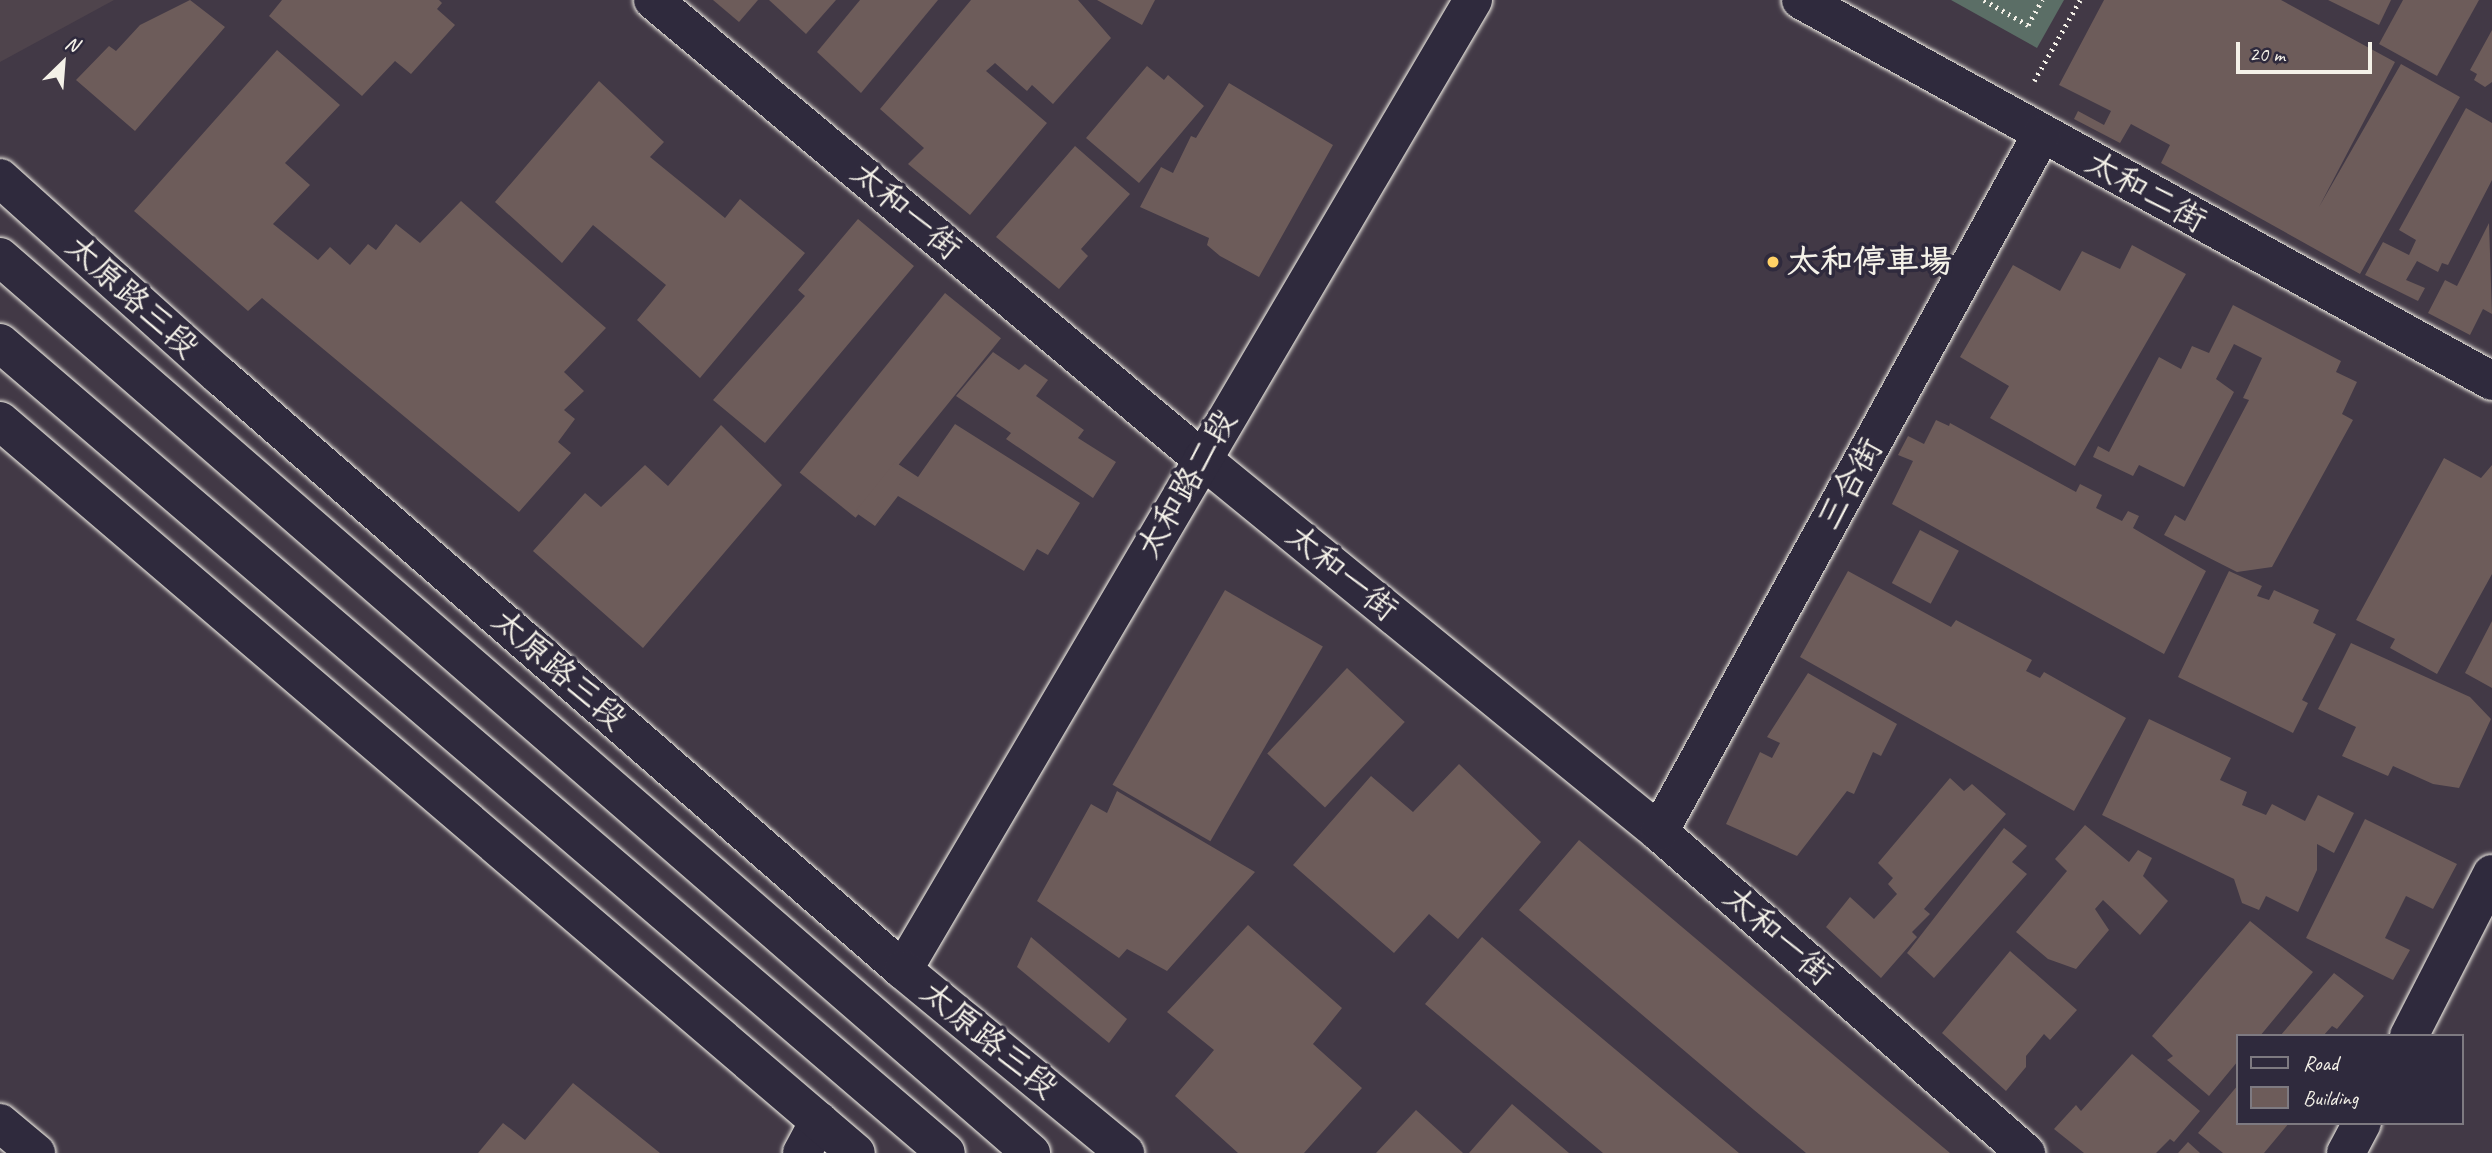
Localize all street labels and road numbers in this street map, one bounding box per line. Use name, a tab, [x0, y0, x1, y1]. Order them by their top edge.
street label: 太和二街	[2079, 143, 2213, 241]
street label: 太和一街	[843, 153, 969, 269]
street label: 太原路三段	[57, 227, 207, 367]
street label: 太和路二段	[1129, 403, 1245, 565]
street label: 三合街	[1809, 431, 1891, 537]
street label: 太和一街	[1278, 516, 1406, 630]
street label: 太原路三段	[484, 601, 634, 739]
street label: 太和一街	[1715, 878, 1841, 994]
street label: 太原路三段	[912, 973, 1066, 1107]

